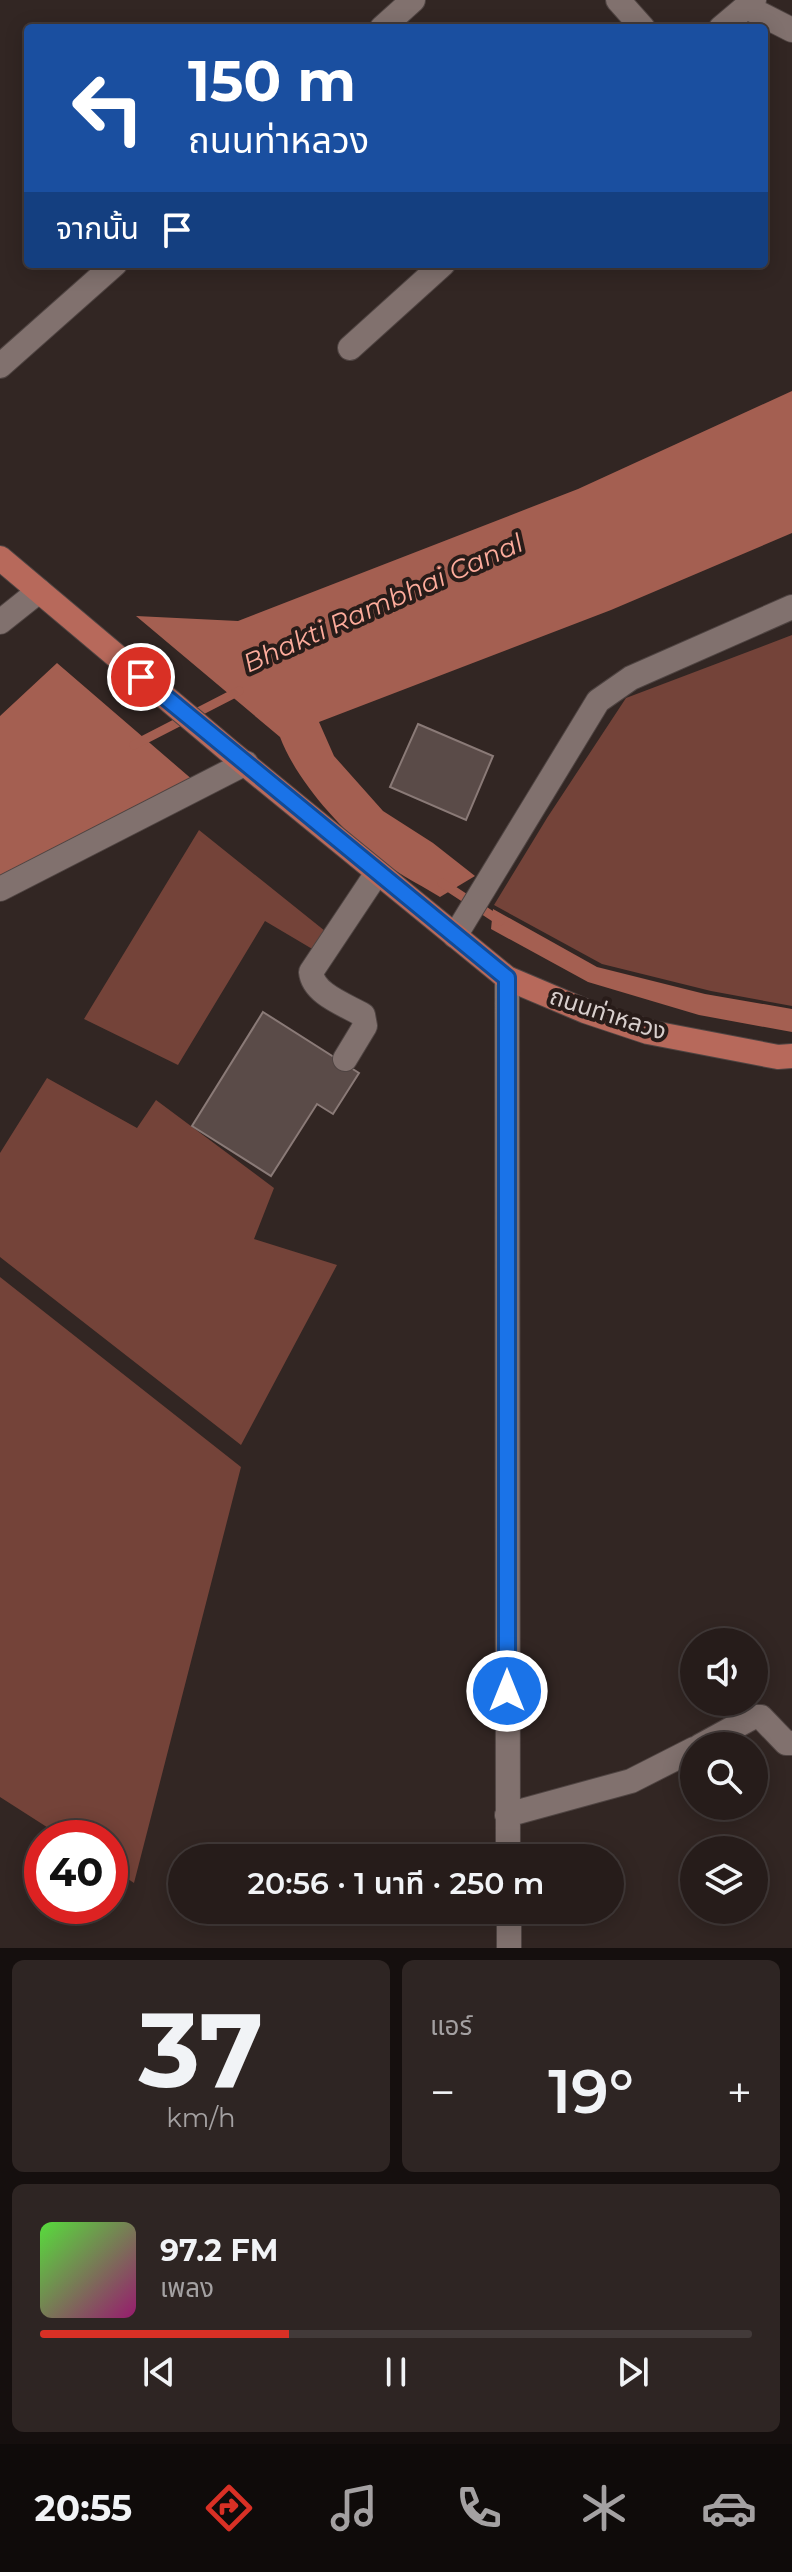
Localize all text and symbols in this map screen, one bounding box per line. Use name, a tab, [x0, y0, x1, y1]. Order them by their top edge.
text: 150 m	[188, 47, 356, 115]
icon: left	[56, 56, 160, 160]
text: ถนนท่าหลวง	[188, 118, 369, 162]
icon: arrive	[155, 208, 199, 252]
text: จากนั้น	[56, 210, 139, 247]
water label: Bhakti Rambhai Canal	[238, 527, 528, 679]
pin	[107, 643, 175, 711]
icon: arrive	[119, 655, 163, 699]
street label: ถนนท่าหลวง	[546, 981, 670, 1046]
map controls	[680, 1628, 768, 1924]
button: sound	[680, 1628, 768, 1716]
position arrow	[465, 1649, 549, 1733]
button: search	[680, 1732, 768, 1820]
speed limit sign: 40	[24, 1820, 128, 1924]
button: layers	[680, 1836, 768, 1924]
text: 20:56 · 1 นาที · 250 m	[248, 1865, 544, 1902]
text: 37	[138, 1986, 264, 2113]
text: แอร์	[430, 2010, 472, 2042]
text: 19°	[548, 2055, 634, 2128]
text: −	[430, 2065, 455, 2119]
text: +	[727, 2065, 752, 2119]
text: km/h	[166, 2102, 236, 2134]
text: 97.2 FM	[160, 2232, 278, 2269]
text: เพลง	[160, 2272, 214, 2304]
icon: previous	[137, 2350, 181, 2394]
icon: pause	[374, 2350, 418, 2394]
icon: next	[611, 2350, 655, 2394]
icon: directions	[201, 2480, 257, 2536]
icon: music	[326, 2480, 382, 2536]
icon: phone	[451, 2480, 507, 2536]
icon: climate	[576, 2480, 632, 2536]
icon: car	[701, 2480, 757, 2536]
text: 20:55	[35, 2486, 132, 2530]

